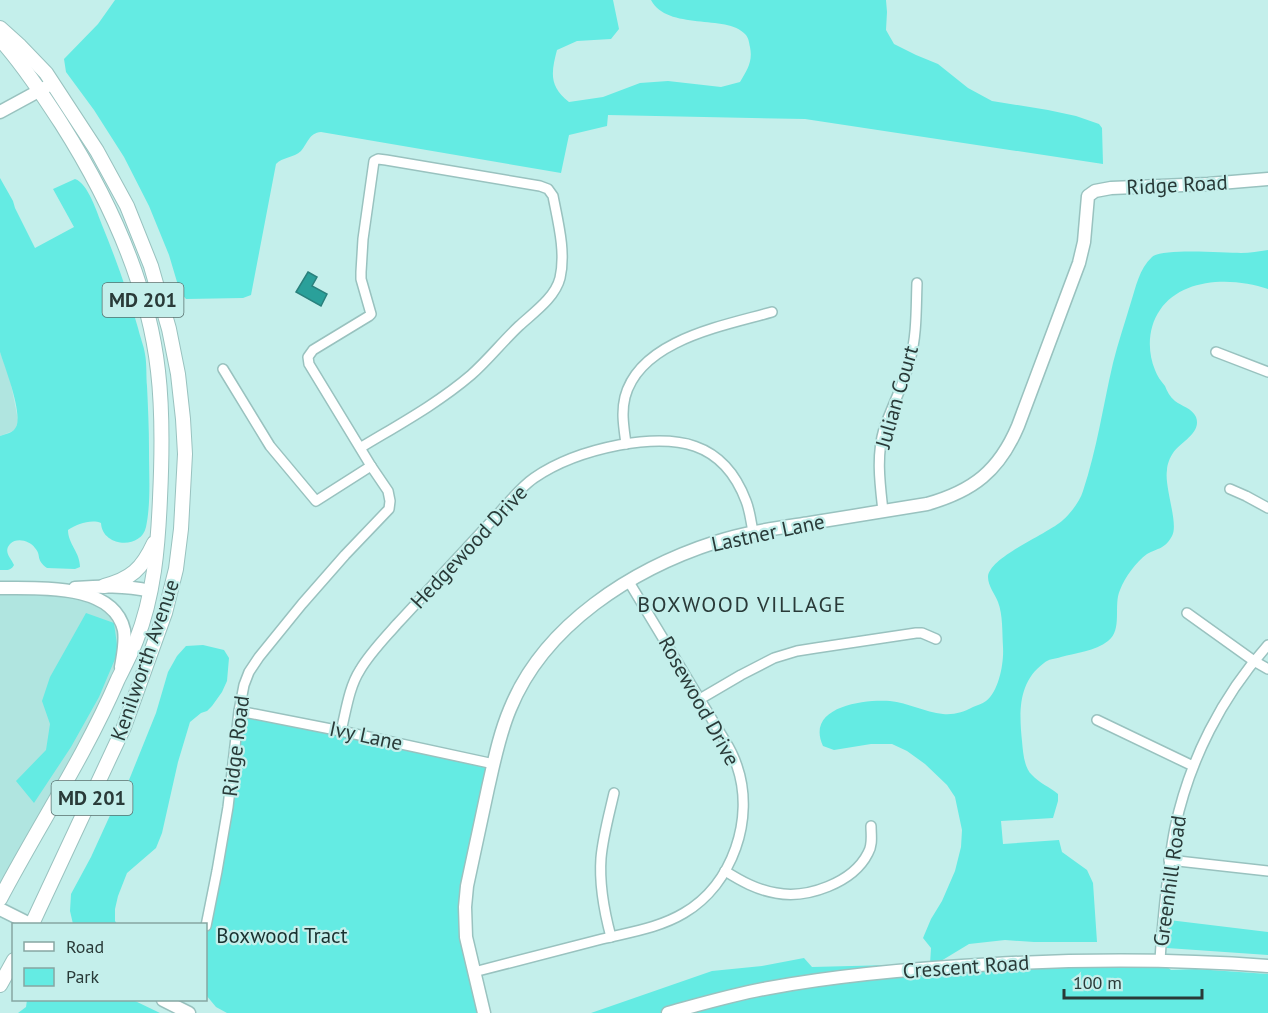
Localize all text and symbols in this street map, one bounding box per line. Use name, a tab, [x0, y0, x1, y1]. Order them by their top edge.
street label: Ridge Road	[1126, 168, 1228, 201]
road number: MD 201	[102, 283, 184, 317]
street label: Julian Court	[869, 342, 924, 452]
street label: Hedgewood Drive	[404, 479, 533, 614]
street label: Lastner Lane	[709, 507, 827, 558]
street label: Kenilworth Avenue	[104, 576, 185, 744]
district label: BOXWOOD VILLAGE	[637, 590, 847, 618]
street label: Rosewood Drive	[653, 631, 746, 770]
street label: Ridge Road	[216, 694, 255, 798]
street label: Ivy Lane	[327, 715, 405, 756]
road number: MD 201	[52, 781, 132, 815]
street label: Greenhill Road	[1147, 814, 1192, 948]
park label: Boxwood Tract	[216, 922, 348, 949]
legend	[12, 923, 207, 1001]
text: Road	[66, 935, 104, 958]
street label: Crescent Road	[902, 949, 1030, 984]
scale bar	[1064, 962, 1202, 1000]
text: Park	[66, 965, 99, 988]
text: 100 m	[1073, 971, 1122, 994]

